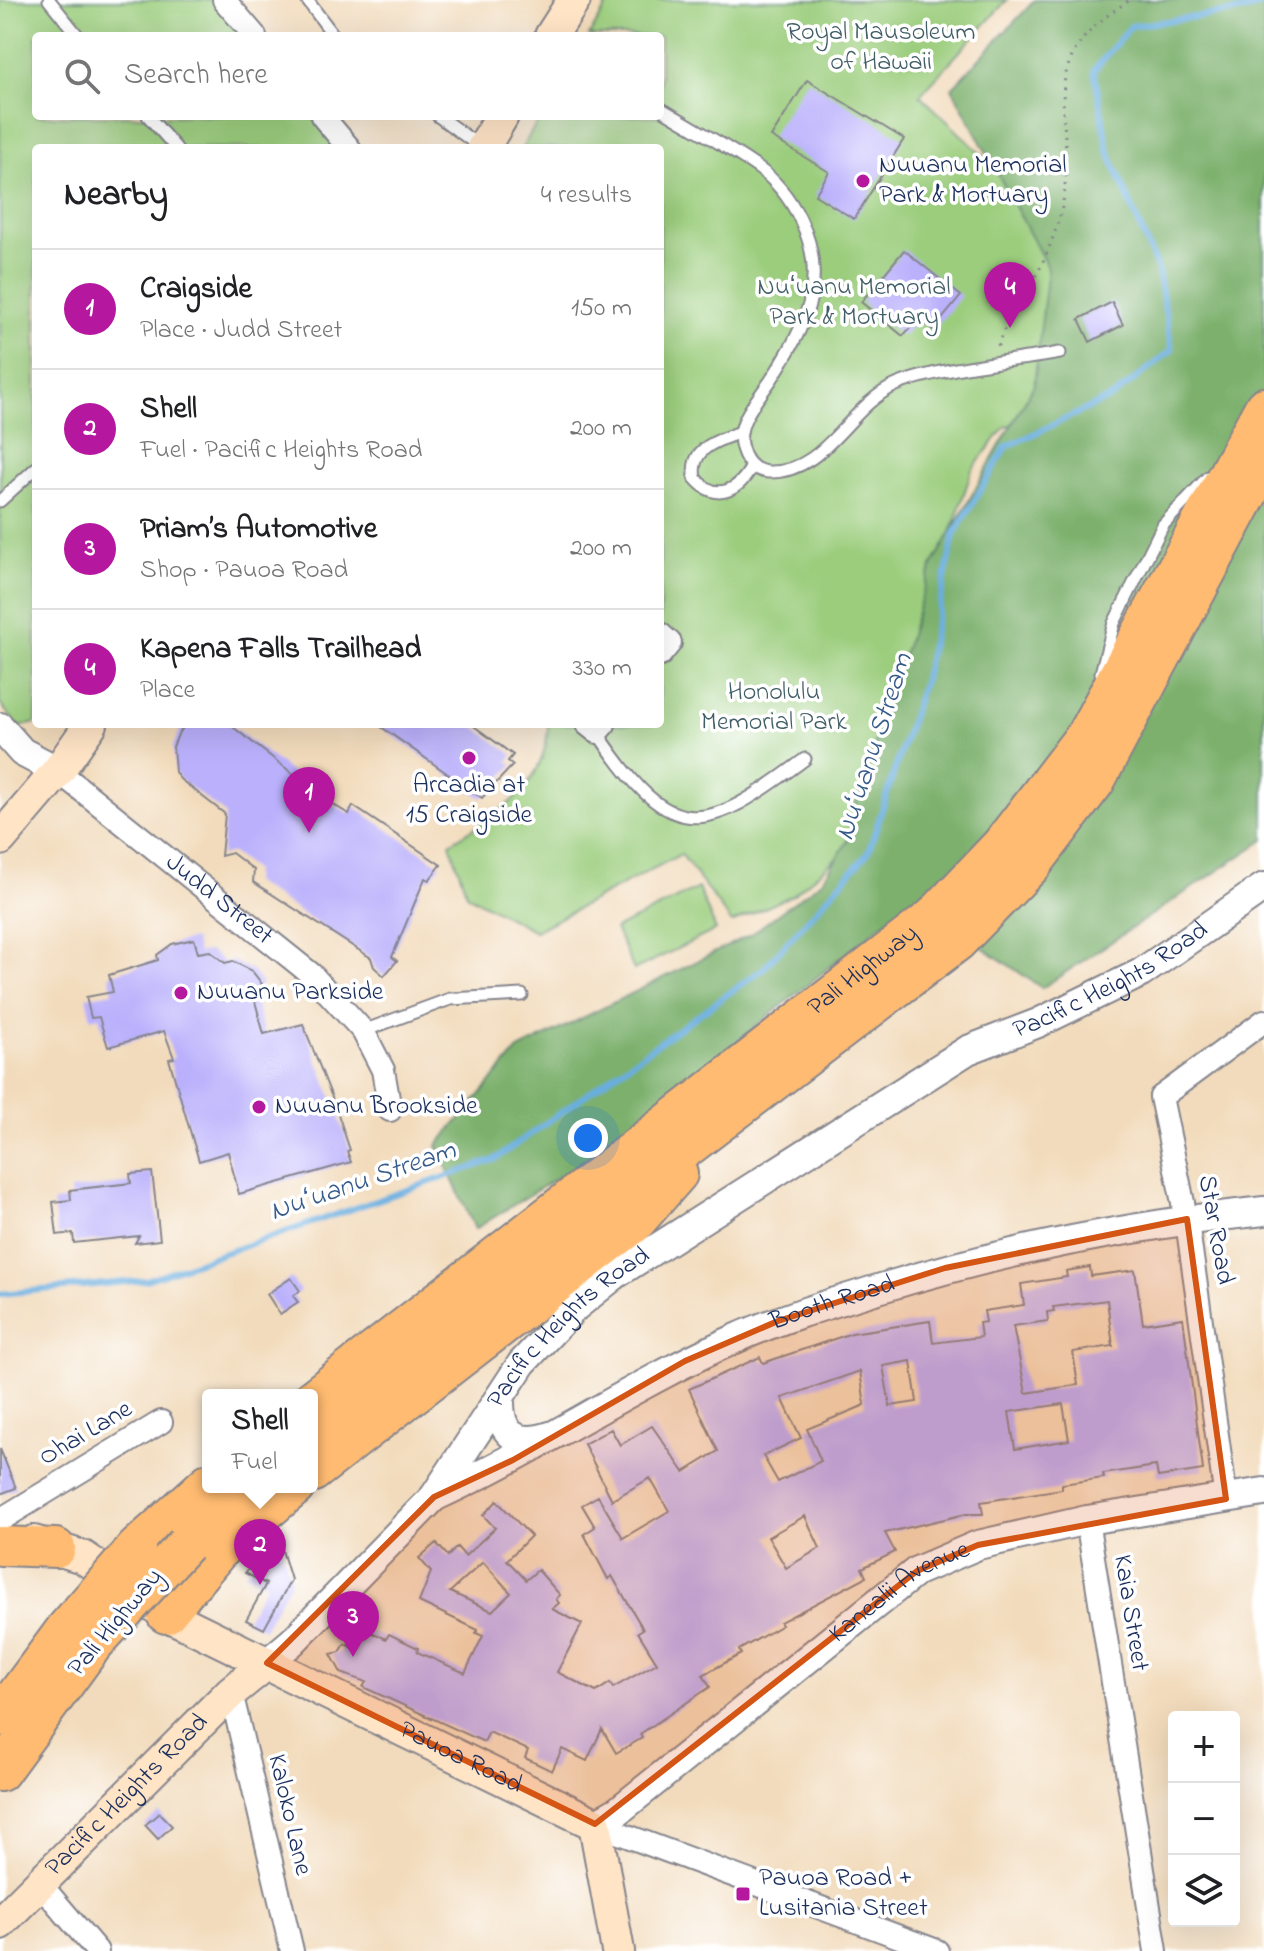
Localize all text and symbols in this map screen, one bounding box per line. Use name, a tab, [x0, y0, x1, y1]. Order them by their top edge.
park label: Royal Mausoleum of Hawaii	[787, 14, 975, 82]
search box	[32, 32, 664, 120]
icon: search	[60, 54, 104, 98]
text: Search here	[124, 54, 268, 98]
place label: Nuuanu Memorial Park & Mortuary	[879, 147, 1067, 215]
text: Nearby	[64, 171, 168, 221]
marker: Nuuanu Memorial Park & Mortuary	[854, 172, 872, 190]
text: 4 results	[541, 177, 632, 215]
pin: 4	[984, 262, 1036, 328]
text: Craigside	[140, 268, 252, 312]
park label: Nuʻuanu Memorial Park & Mortuary	[757, 269, 951, 337]
text: 1	[86, 290, 94, 328]
text: 150 m	[571, 290, 632, 328]
text: Place · Judd Street	[140, 312, 342, 350]
text: Shell	[140, 388, 197, 432]
text: 2	[84, 410, 96, 448]
text: 200 m	[570, 410, 632, 448]
text: Fuel · Pacific Heights Road	[140, 432, 422, 470]
text: Priam’s Automotive	[140, 508, 377, 552]
text: 3	[85, 530, 95, 568]
text: 200 m	[570, 530, 632, 568]
text: Shop · Pauoa Road	[140, 552, 348, 590]
text: Kapena Falls Trailhead	[140, 628, 421, 672]
water label: Nuʻuanu Stream	[825, 648, 925, 846]
text: 4	[85, 650, 95, 688]
text: 330 m	[573, 650, 632, 688]
text: Place	[140, 672, 195, 710]
park label: Honolulu Memorial Park	[701, 674, 847, 742]
marker: Arcadia at 15 Craigside	[460, 749, 478, 767]
pin: 1	[283, 767, 335, 833]
place label: Arcadia at 15 Craigside	[406, 767, 533, 835]
street label: Judd Street	[157, 845, 281, 955]
street label: Pacific Heights Road	[1008, 912, 1217, 1050]
street label: Pali Highway	[800, 916, 927, 1026]
place label: Nuuanu Parkside	[197, 974, 384, 1012]
marker: Nuuanu Parkside	[172, 984, 190, 1002]
place label: Nuuanu Brookside	[275, 1088, 478, 1126]
marker: Nuuanu Brookside	[250, 1098, 268, 1116]
your location	[568, 1118, 608, 1158]
water label: Nuʻuanu Stream	[264, 1131, 462, 1233]
street label: Star Road	[1187, 1172, 1243, 1288]
street label: Pacific Heights Road	[478, 1238, 658, 1416]
street label: Booth Road	[764, 1266, 900, 1342]
popup	[202, 1389, 318, 1493]
street label: Ohai Lane	[32, 1391, 140, 1477]
text: Shell	[231, 1400, 289, 1444]
text: Fuel	[231, 1444, 277, 1482]
pin: 2	[234, 1519, 286, 1585]
street label: Kanealii Avenue	[821, 1532, 976, 1653]
street label: Kaia Street	[1102, 1552, 1158, 1674]
street label: Pali Highway	[59, 1560, 173, 1686]
pin: 3	[327, 1591, 379, 1657]
street label: Pacific Heights Road	[37, 1705, 218, 1886]
map controls	[1168, 1711, 1240, 1927]
button: +	[1168, 1711, 1240, 1783]
street label: Pauoa Road	[393, 1712, 529, 1805]
street label: Kaloko Lane	[257, 1751, 321, 1880]
button: −	[1168, 1783, 1240, 1855]
button: layers	[1168, 1855, 1240, 1927]
place label: Pauoa Road + Lusitania Street	[759, 1860, 928, 1928]
marker: Pauoa Road + Lusitania Street	[734, 1885, 752, 1903]

